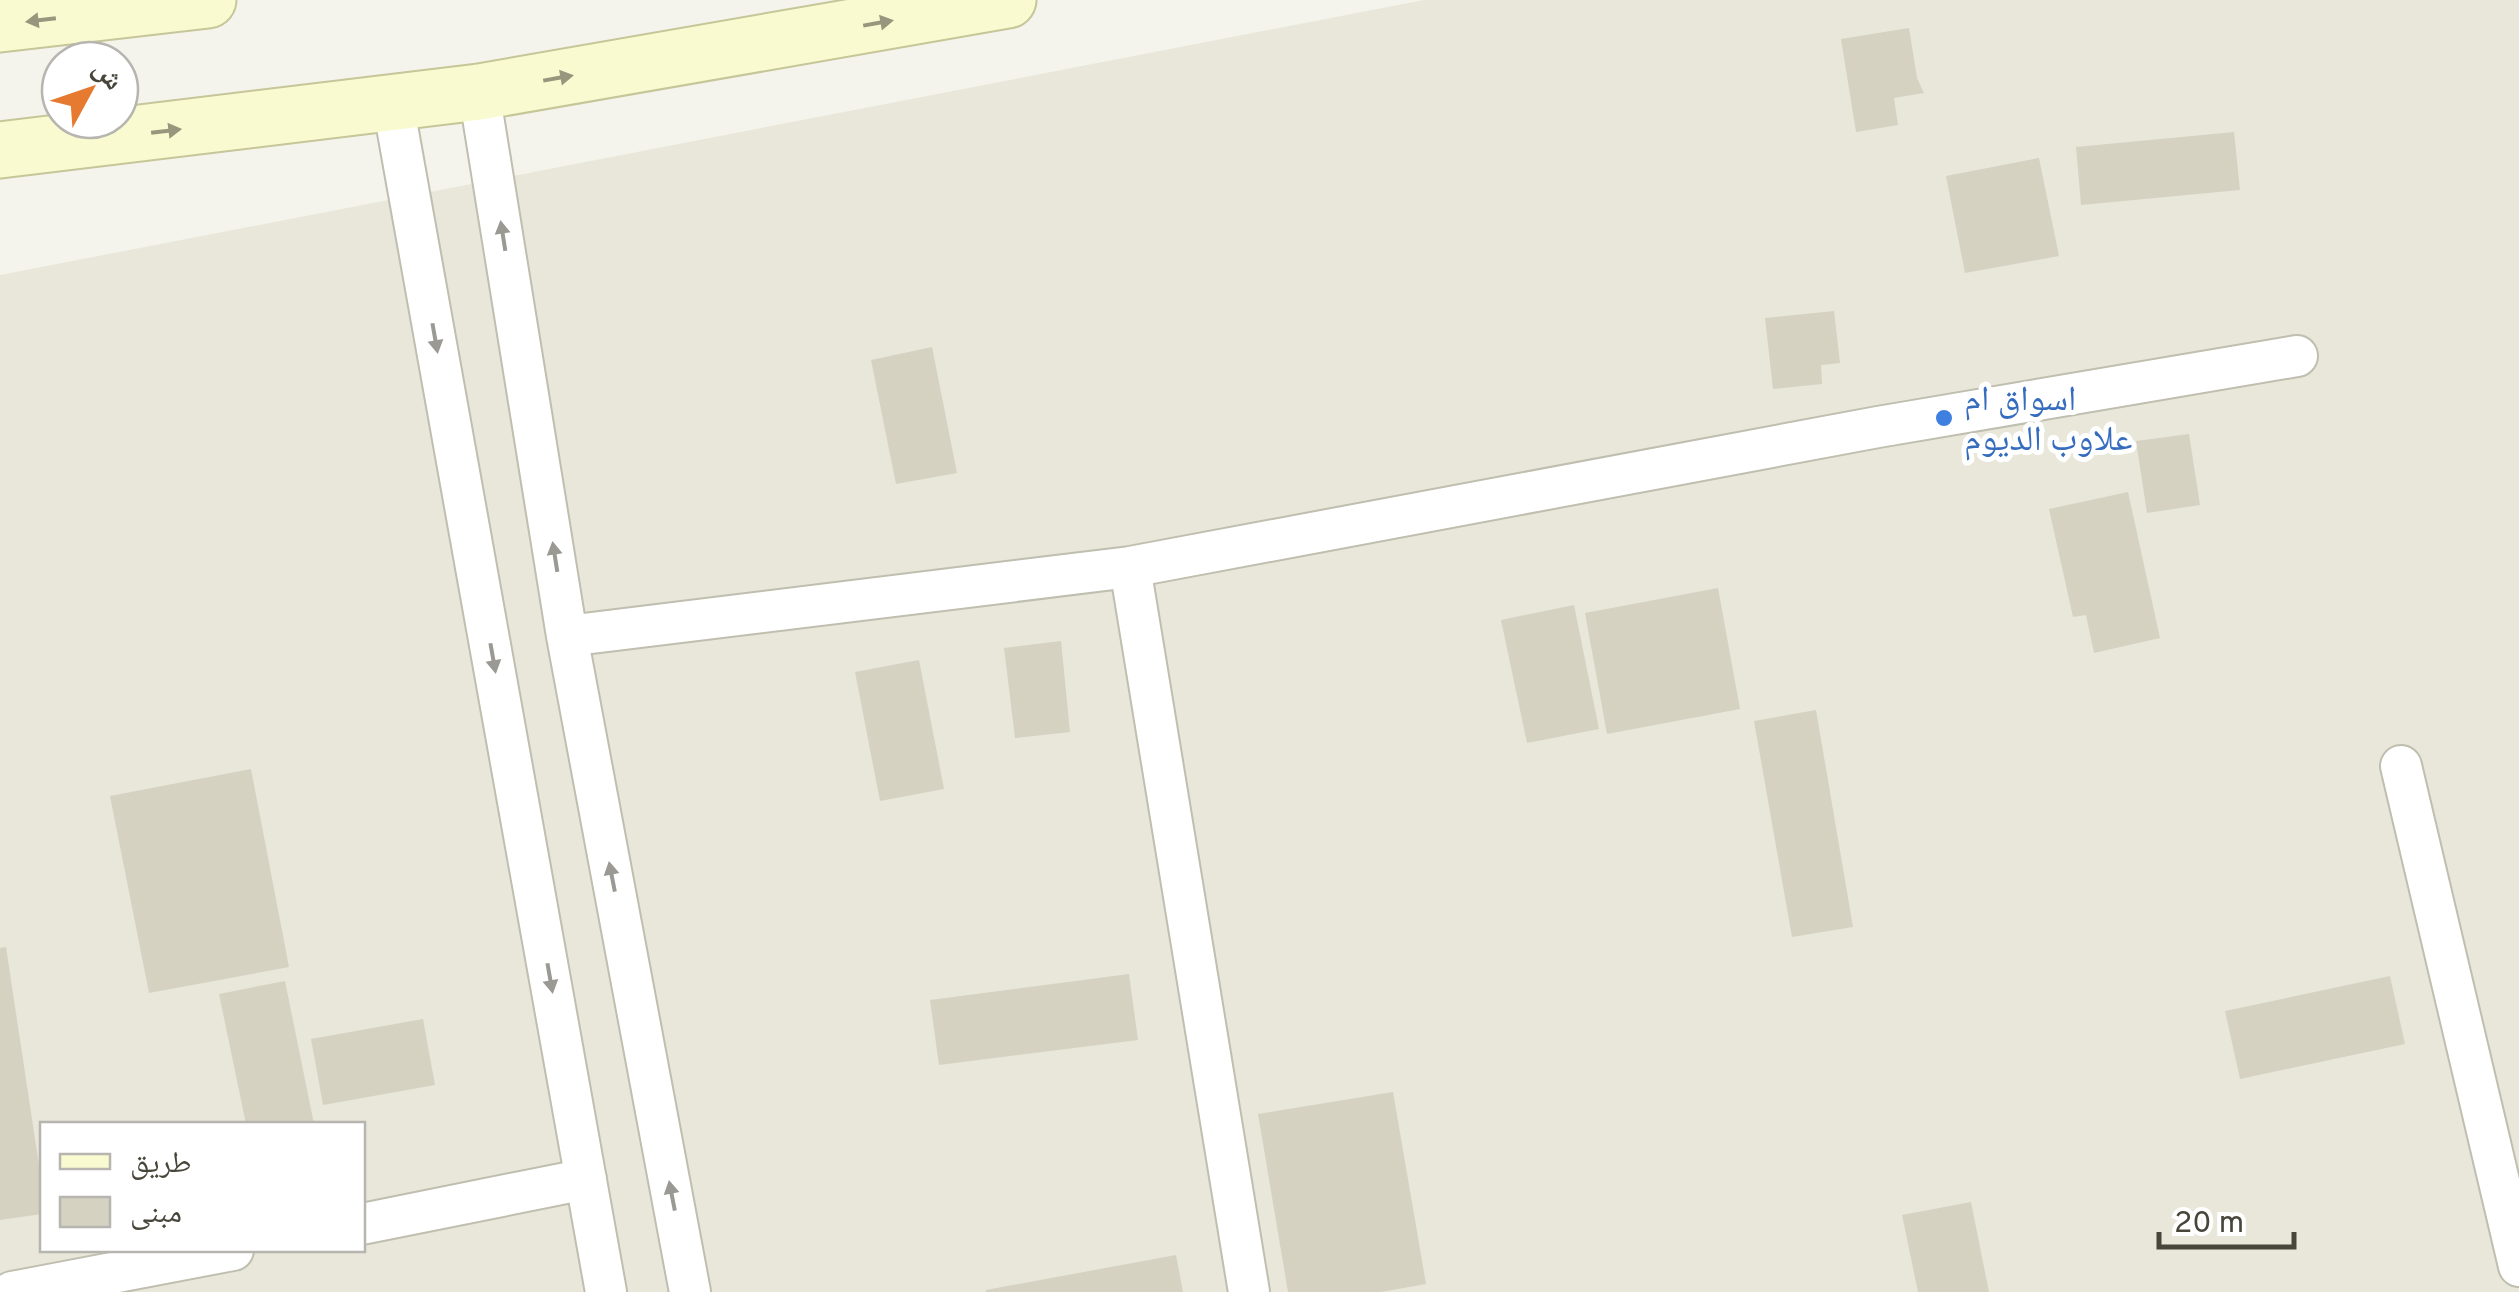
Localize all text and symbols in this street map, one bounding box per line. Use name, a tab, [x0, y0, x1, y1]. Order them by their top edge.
one-way arrow	[25, 12, 57, 28]
one-way arrow	[863, 15, 894, 30]
north arrow	[40, 40, 140, 140]
text: ش	[84, 53, 130, 99]
one-way arrow	[542, 70, 574, 85]
one-way arrow	[151, 123, 183, 139]
one-way arrow	[494, 220, 510, 251]
one-way arrow	[428, 323, 443, 354]
place label: اسواق ام علاوب الديوم	[1964, 379, 2133, 463]
marker: اسواق ام علاوب الديوم	[1933, 407, 1955, 429]
one-way arrow	[546, 541, 562, 572]
one-way arrow	[485, 643, 501, 674]
one-way arrow	[604, 860, 619, 892]
one-way arrow	[543, 962, 558, 994]
legend	[40, 1122, 365, 1252]
text: طريق	[130, 1146, 191, 1183]
one-way arrow	[664, 1180, 679, 1211]
scale bar	[2159, 1187, 2294, 1249]
text: مبنى	[130, 1196, 182, 1233]
text: 20 m	[2174, 1206, 2244, 1243]

